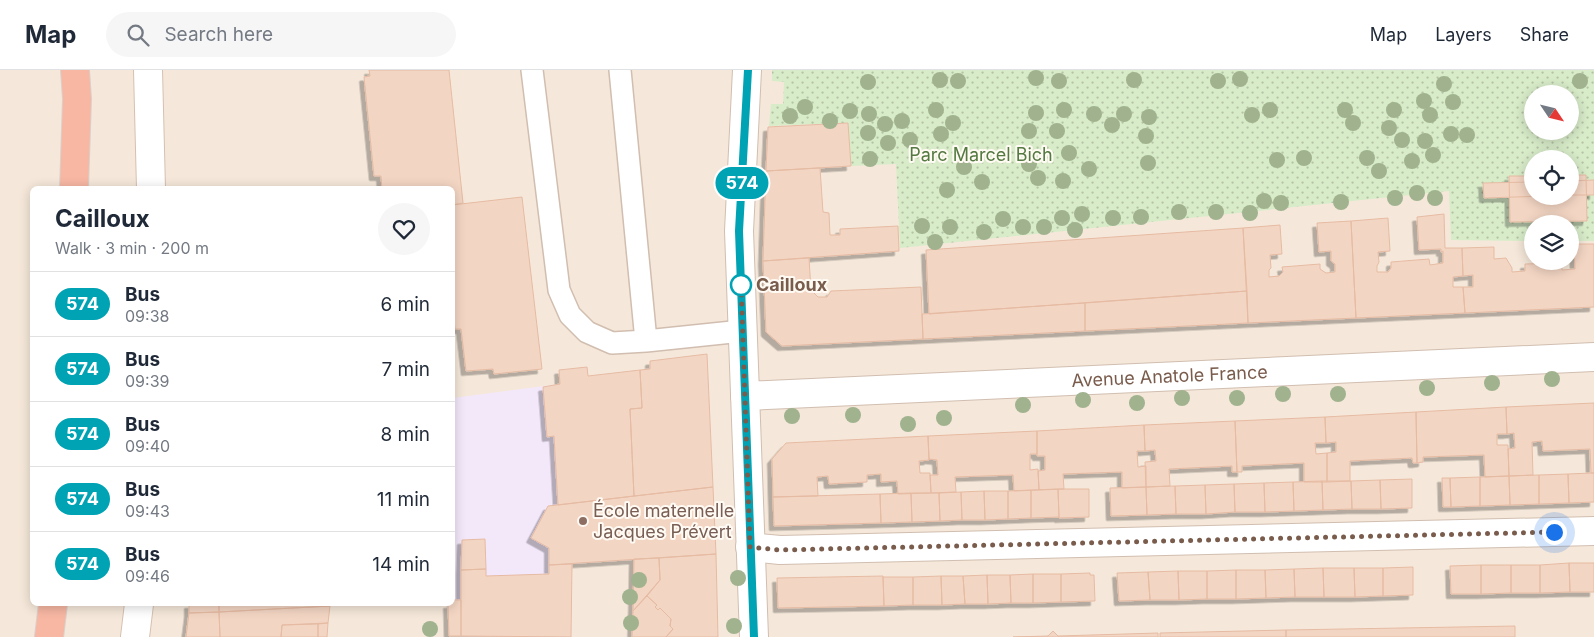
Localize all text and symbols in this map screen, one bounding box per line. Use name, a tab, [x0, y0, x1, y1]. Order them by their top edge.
search box	[106, 12, 456, 57]
text: Map	[25, 20, 76, 49]
icon: search	[124, 21, 152, 49]
text: Search here	[164, 23, 273, 46]
text: Map	[1370, 24, 1407, 45]
text: Layers	[1435, 24, 1492, 45]
text: Share	[1520, 24, 1569, 45]
north arrow	[1524, 85, 1579, 140]
map controls	[1524, 85, 1579, 270]
park label: Parc Marcel Bich	[909, 144, 1053, 165]
button: locate	[1524, 150, 1579, 205]
line badge: 574	[713, 167, 771, 199]
text: 574	[725, 172, 759, 193]
button: heart	[378, 203, 430, 255]
text: Cailloux	[55, 204, 150, 233]
button: layers	[1524, 215, 1579, 270]
text: Walk · 3 min · 200 m	[55, 238, 209, 258]
marker: Cailloux	[730, 274, 752, 296]
place label: Cailloux	[756, 274, 828, 295]
text: Bus	[125, 283, 160, 306]
text: 574	[66, 293, 99, 314]
text: 6 min	[380, 293, 430, 316]
text: 09:38	[125, 306, 169, 326]
text: Bus	[125, 348, 160, 371]
text: 574	[66, 358, 99, 379]
text: 7 min	[381, 358, 430, 381]
street label: Avenue Anatole France	[1071, 361, 1268, 391]
text: 09:39	[125, 371, 169, 391]
text: Bus	[125, 413, 160, 436]
text: 574	[66, 423, 99, 444]
text: 8 min	[380, 423, 430, 446]
text: 09:40	[125, 436, 170, 456]
text: Bus	[125, 478, 160, 501]
text: 574	[66, 488, 99, 509]
text: 11 min	[377, 488, 430, 511]
place label: École maternelle Jacques Prévert	[593, 499, 734, 542]
text: 09:43	[125, 501, 170, 521]
marker: École maternelle Jacques Prévert	[577, 515, 589, 527]
your location	[1542, 520, 1567, 545]
text: Bus	[125, 543, 160, 566]
text: 574	[66, 553, 99, 574]
text: 14 min	[372, 553, 430, 576]
text: 09:46	[125, 566, 170, 586]

